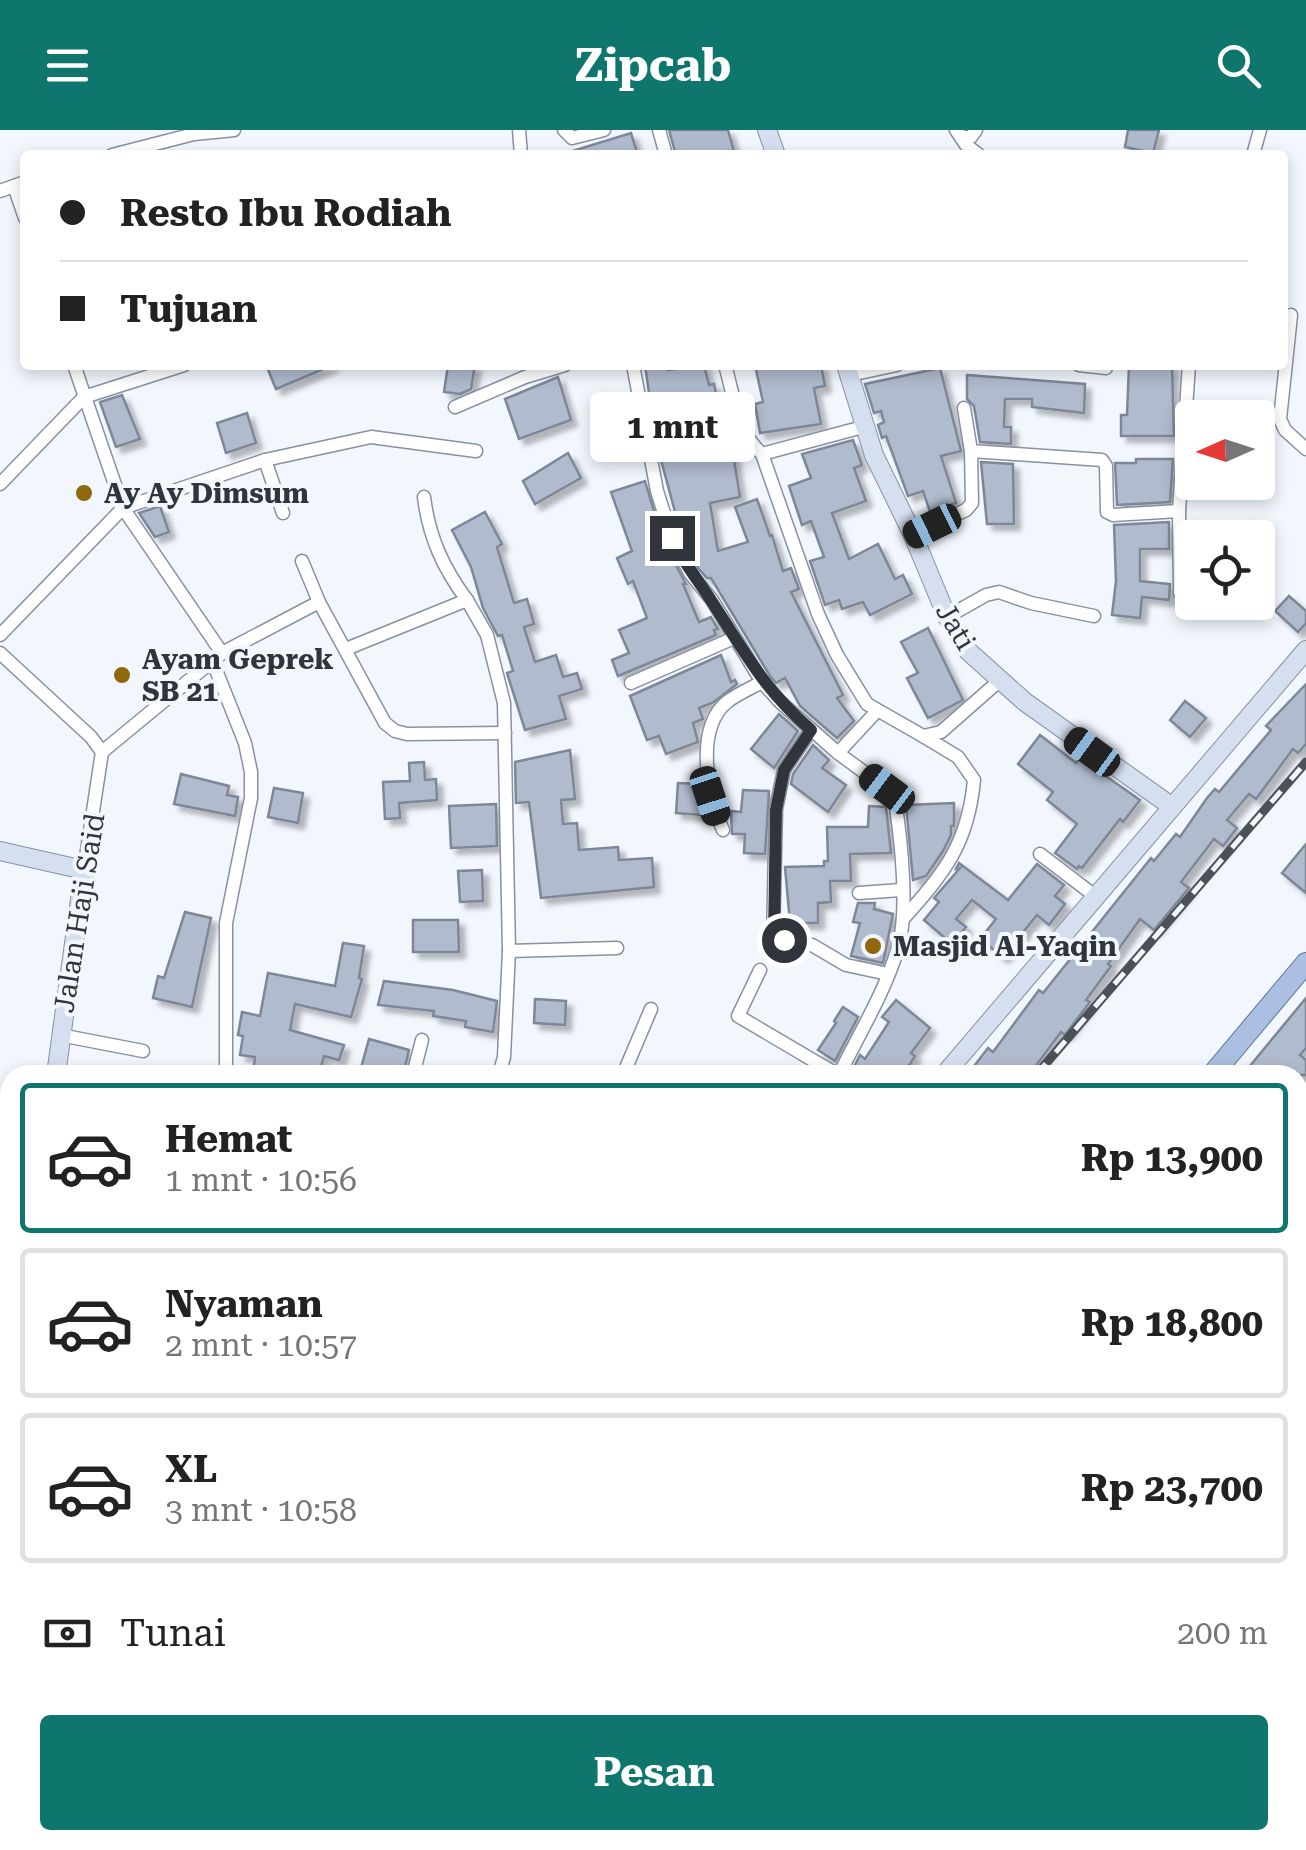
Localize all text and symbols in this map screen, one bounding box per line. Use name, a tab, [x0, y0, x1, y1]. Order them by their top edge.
icon: menu	[40, 38, 95, 93]
icon: search	[1211, 38, 1266, 93]
text: Zipcab	[575, 39, 731, 92]
text: Resto Ibu Rodiah	[120, 191, 451, 235]
text: Tujuan	[120, 287, 258, 331]
callout: 1 mnt	[590, 393, 754, 463]
north arrow	[1175, 400, 1275, 500]
map controls	[1175, 400, 1275, 620]
text: 1 mnt	[627, 408, 718, 446]
place label: Ay Ay Dimsum	[104, 477, 309, 510]
marker: Ay Ay Dimsum	[73, 482, 95, 504]
car	[898, 499, 966, 553]
route end	[650, 516, 695, 561]
button: locate	[1175, 520, 1275, 620]
street label: Jati	[929, 597, 982, 656]
place label: Ayam Geprek SB 21	[142, 643, 334, 708]
marker: Ayam Geprek SB 21	[111, 664, 133, 686]
car	[1059, 722, 1125, 782]
car	[854, 759, 920, 819]
car	[686, 763, 734, 829]
street label: Jalan Haji Said	[47, 811, 112, 1015]
route start	[762, 918, 807, 963]
place label: Masjid Al-Yaqin	[893, 930, 1117, 963]
marker: Masjid Al-Yaqin	[862, 935, 884, 957]
icon: car	[45, 1113, 135, 1203]
text: Hemat	[165, 1117, 293, 1161]
text: Rp 13,900	[1081, 1136, 1263, 1180]
text: 1 mnt · 10:56	[165, 1161, 357, 1199]
icon: car	[45, 1278, 135, 1368]
text: Nyaman	[165, 1282, 323, 1326]
text: Rp 18,800	[1081, 1301, 1263, 1345]
text: 2 mnt · 10:57	[165, 1326, 357, 1364]
icon: car	[45, 1443, 135, 1533]
text: XL	[165, 1447, 217, 1491]
text: Rp 23,700	[1081, 1466, 1263, 1510]
text: 3 mnt · 10:58	[165, 1491, 357, 1529]
icon: cash	[40, 1606, 95, 1661]
text: Tunai	[120, 1611, 226, 1655]
text: 200 m	[1177, 1614, 1268, 1652]
button: Pesan	[40, 1715, 1268, 1830]

